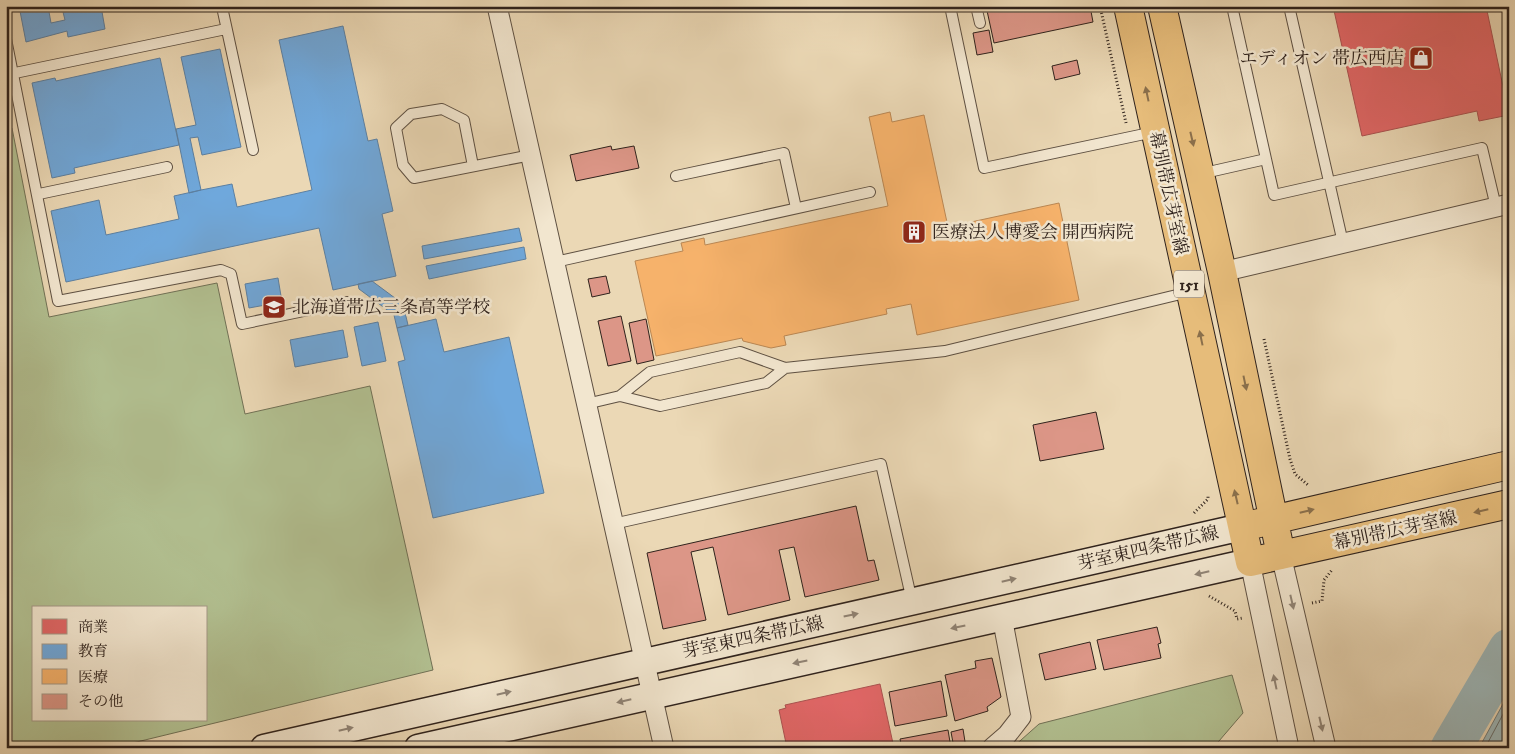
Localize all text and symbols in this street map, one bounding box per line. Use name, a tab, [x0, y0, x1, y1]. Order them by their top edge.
shop icon: エディオン 帯広西店	[1408, 45, 1434, 71]
place label: エディオン 帯広西店	[1240, 48, 1404, 70]
one-way arrow	[1143, 87, 1151, 102]
street label: 幕別帯広芽室線	[1144, 129, 1192, 257]
one-way arrow	[1188, 132, 1196, 147]
building icon: 医療法人博愛会 開西病院	[901, 219, 927, 245]
place label: 医療法人博愛会 開西病院	[932, 222, 1134, 244]
road number: 151	[1174, 270, 1204, 298]
school or university icon: 北海道帯広三条高等学校	[261, 294, 287, 320]
place label: 北海道帯広三条高等学校	[292, 297, 490, 319]
one-way arrow	[1197, 331, 1205, 346]
one-way arrow	[1241, 376, 1249, 391]
one-way arrow	[1232, 490, 1240, 505]
one-way arrow	[1299, 507, 1314, 515]
street label: 幕別帯広芽室線	[1331, 507, 1459, 555]
one-way arrow	[1473, 507, 1488, 515]
street label: 芽室東四条帯広線	[1076, 522, 1221, 576]
one-way arrow	[1194, 569, 1210, 577]
one-way arrow	[1002, 576, 1017, 584]
one-way arrow	[1288, 595, 1296, 610]
legend	[32, 606, 208, 722]
one-way arrow	[843, 611, 858, 619]
street label: 芽室東四条帯広線	[680, 612, 826, 664]
text: 商業	[78, 618, 108, 637]
one-way arrow	[951, 623, 966, 631]
text: 教育	[78, 642, 108, 661]
one-way arrow	[792, 658, 807, 666]
text: 医療	[78, 668, 108, 687]
one-way arrow	[1271, 674, 1279, 689]
one-way arrow	[497, 689, 512, 697]
text: その他	[78, 692, 123, 711]
one-way arrow	[616, 697, 632, 705]
one-way arrow	[1317, 716, 1325, 731]
one-way arrow	[338, 725, 353, 733]

